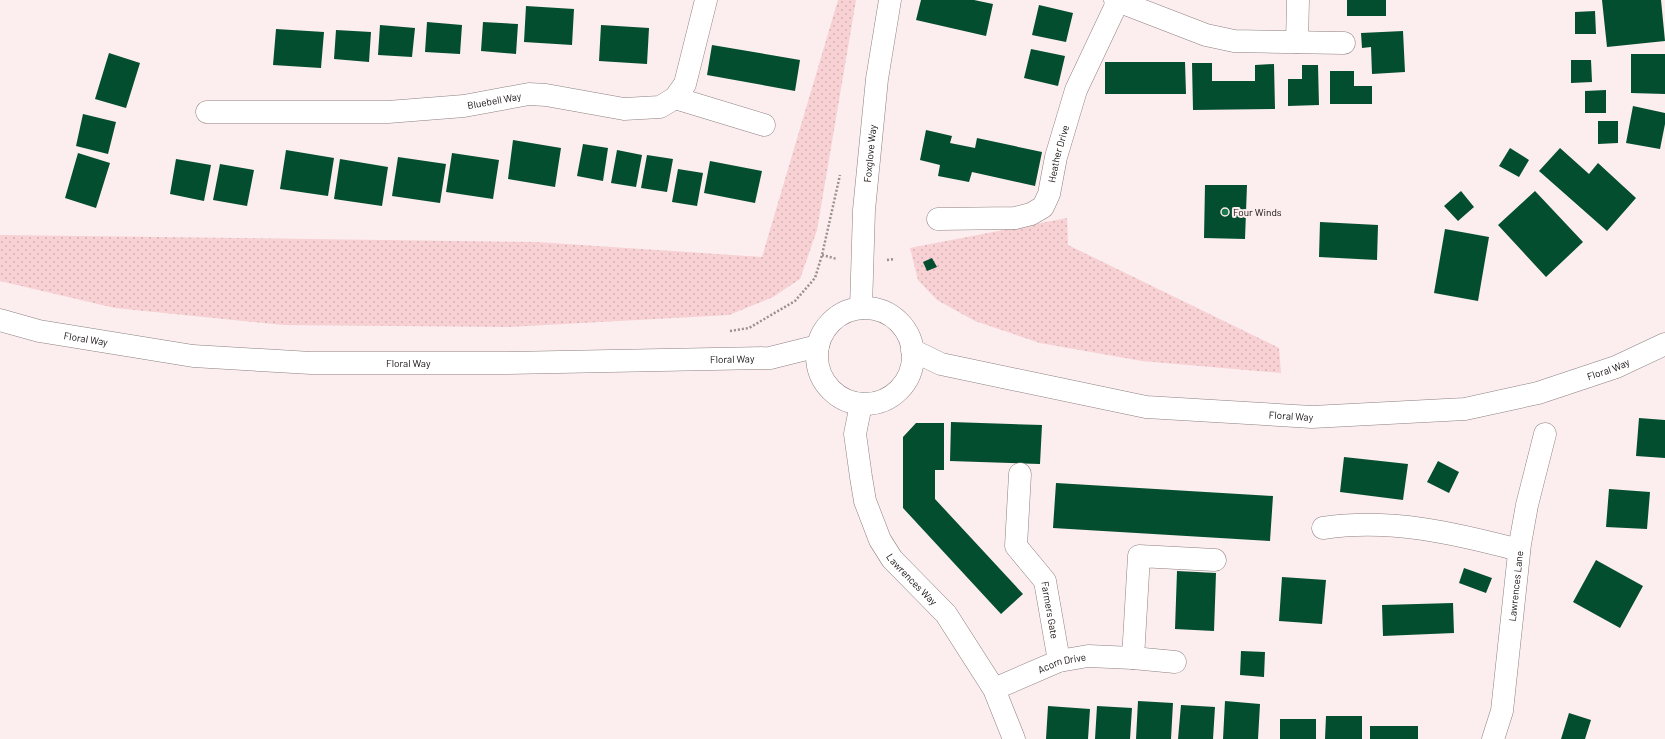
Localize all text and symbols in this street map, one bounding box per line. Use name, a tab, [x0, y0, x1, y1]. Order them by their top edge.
street label: Bluebell Way	[466, 89, 523, 111]
street label: Foxglove Way	[861, 123, 879, 183]
street label: Heather Drive	[1045, 123, 1071, 184]
place label: Four Winds	[1233, 206, 1282, 218]
marker: Four Winds	[1220, 207, 1230, 217]
street label: Floral Way	[63, 329, 109, 348]
street label: Floral Way	[710, 352, 755, 365]
street label: Floral Way	[1585, 355, 1632, 382]
street label: Floral Way	[386, 357, 431, 369]
street label: Floral Way	[1268, 408, 1314, 423]
street label: Lawrences Lane	[1506, 550, 1525, 622]
street label: Lawrences Way	[884, 551, 940, 608]
street label: Farmers Gate	[1039, 580, 1061, 640]
street label: Acorn Drive	[1036, 650, 1087, 676]

